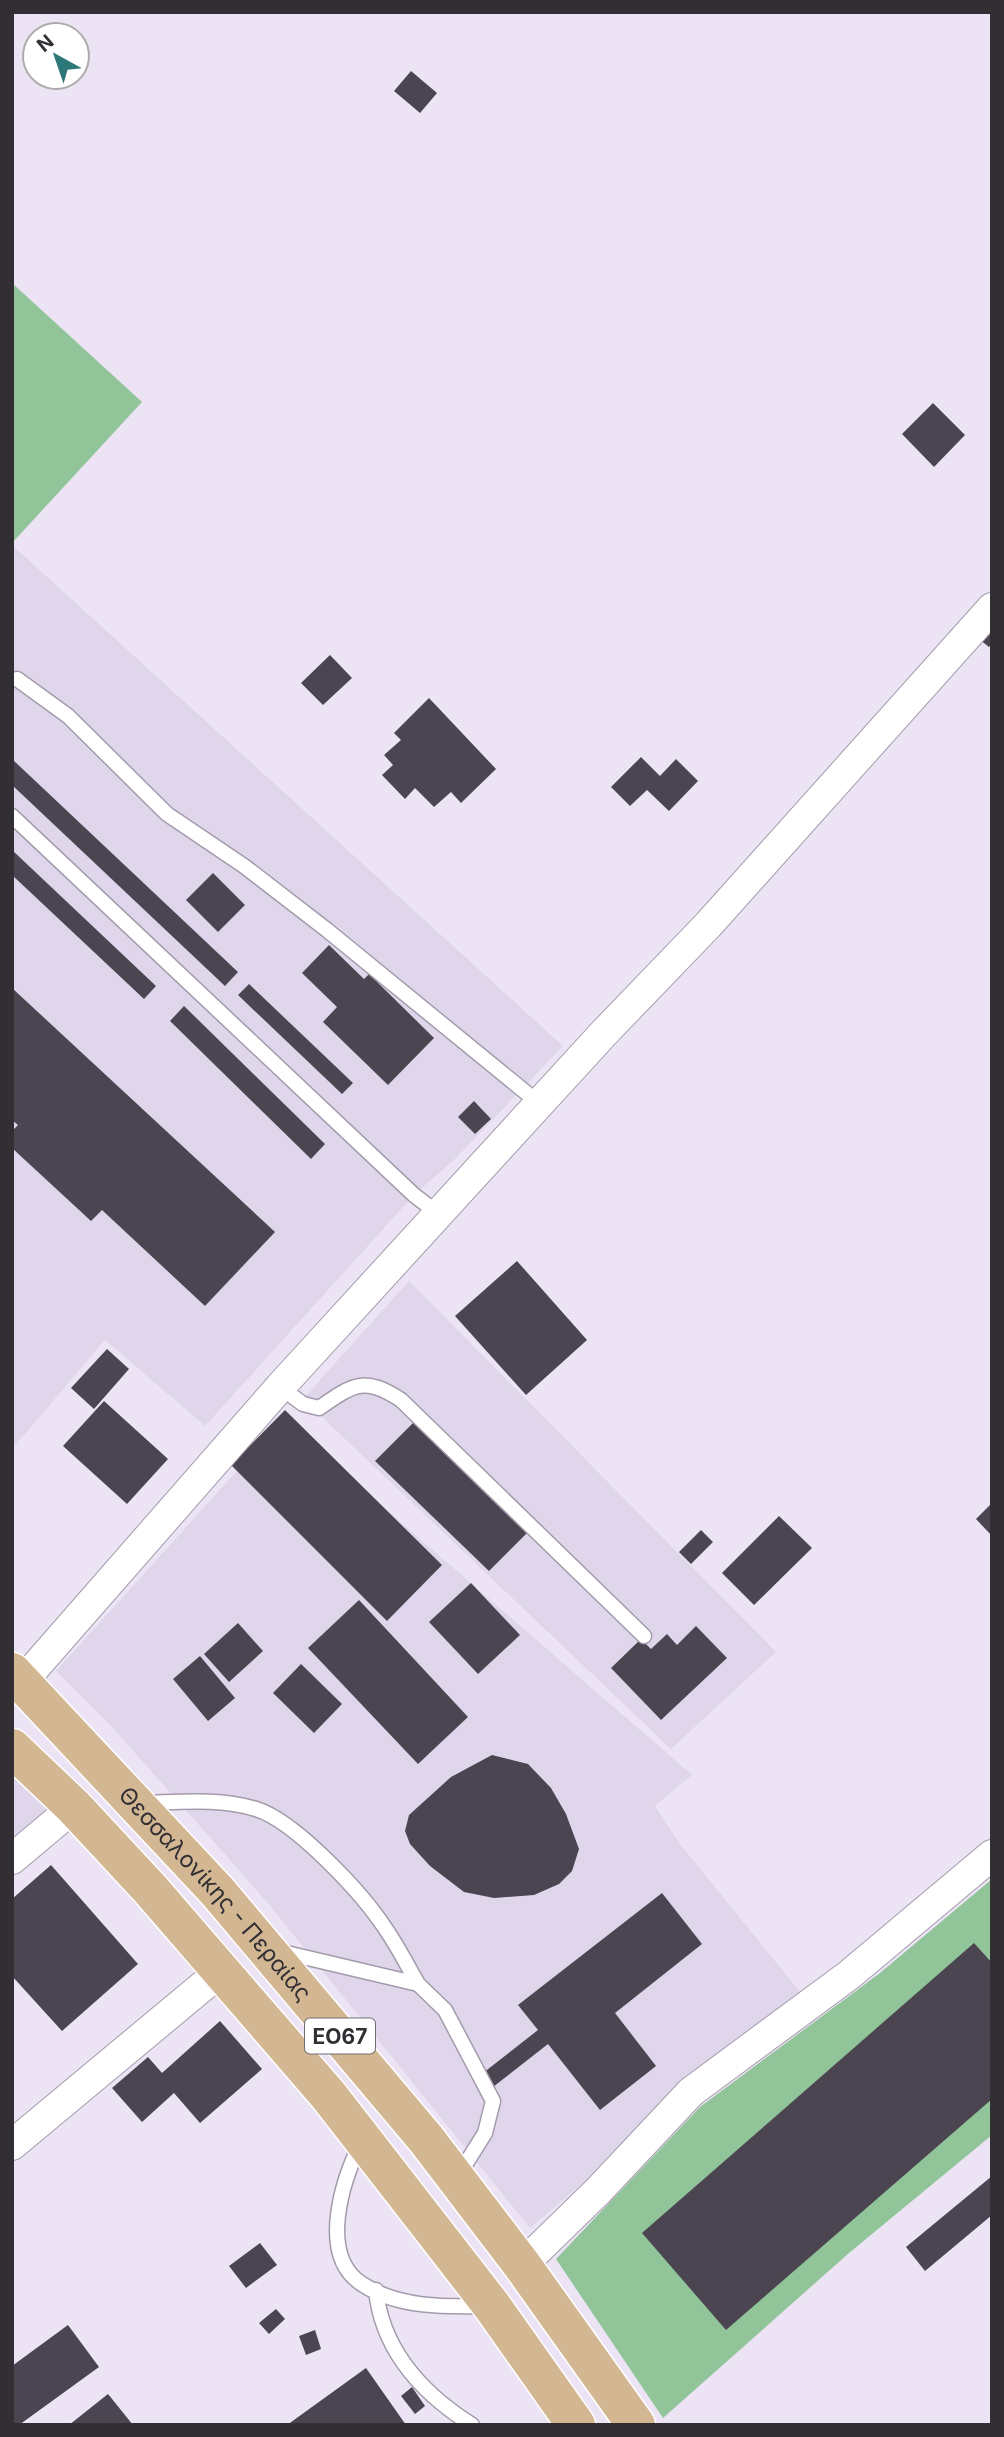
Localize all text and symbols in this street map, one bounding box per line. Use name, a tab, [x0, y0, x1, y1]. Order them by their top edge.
north arrow	[21, 21, 91, 91]
text: N	[32, 30, 58, 57]
street label: Θεσσαλονίκης - Περαίας	[113, 1781, 318, 2007]
road number: ΕΟ67	[305, 2018, 375, 2054]

